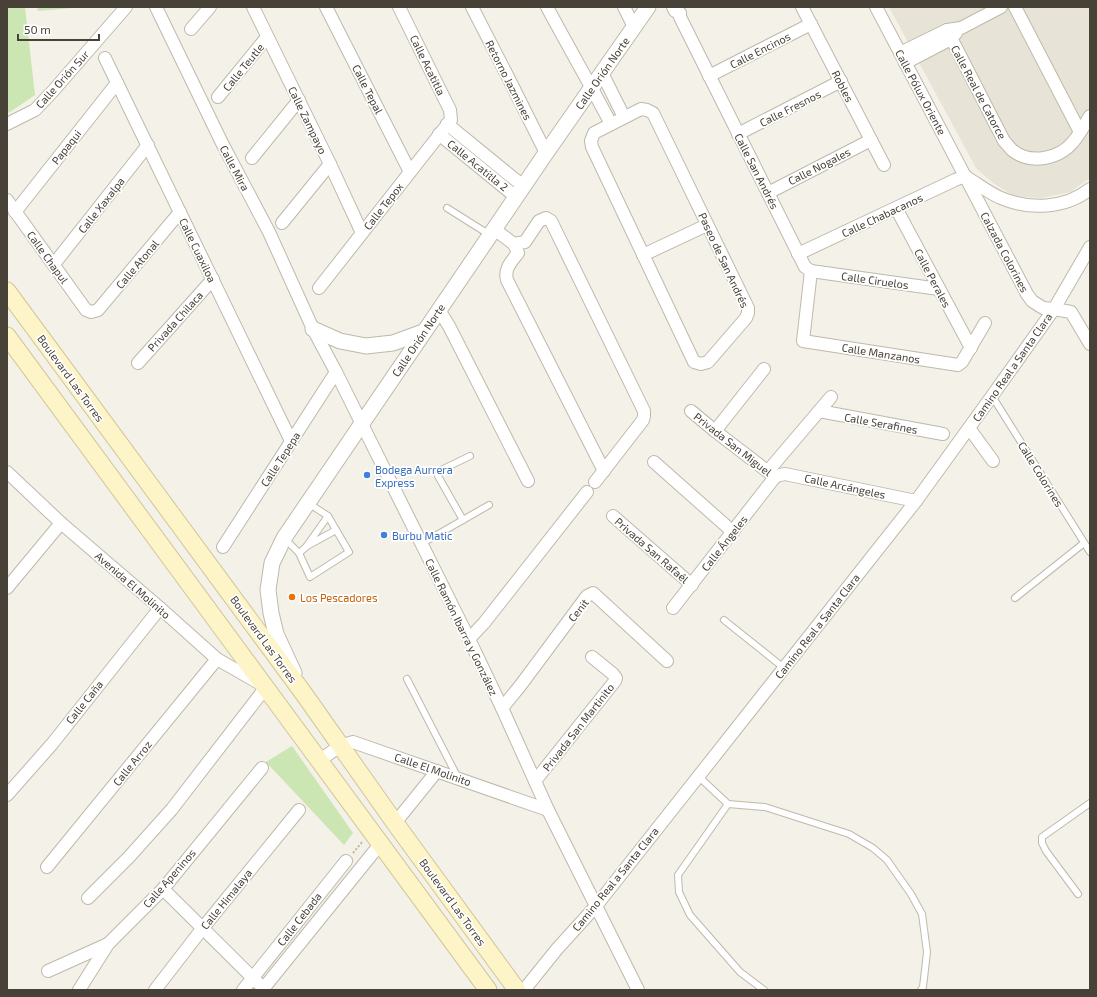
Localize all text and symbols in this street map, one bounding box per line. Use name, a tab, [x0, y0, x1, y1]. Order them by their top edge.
scale bar	[18, 16, 99, 42]
text: 50 m	[24, 22, 51, 36]
street label: Calle Encinos	[728, 29, 793, 71]
street label: Calle Acatitla	[408, 33, 448, 97]
street label: Calle Orión Norte	[572, 34, 632, 112]
street label: Retorno Jazmines	[483, 38, 535, 123]
street label: Calle Teutle	[220, 40, 266, 93]
street label: Calle Real de Catorce	[949, 43, 1009, 141]
street label: Calle Orión Sur	[33, 47, 92, 111]
street label: Calle Pólux Oriente	[893, 47, 949, 137]
street label: Calle Tepal	[350, 62, 386, 117]
street label: Robles	[829, 68, 857, 104]
street label: Calle Zampayo	[286, 84, 330, 156]
street label: Calle Fresnos	[757, 87, 823, 129]
street label: Papaqui	[49, 127, 83, 167]
street label: Calle San Andrés	[732, 131, 782, 211]
street label: Calle Acatitla 2	[445, 137, 511, 193]
street label: Calle Mira	[218, 143, 252, 193]
street label: Calle Nogales	[786, 145, 853, 187]
street label: Calle Xaxalpa	[75, 174, 127, 236]
street label: Calle Tepox	[361, 180, 406, 232]
street label: Calle Chabacanos	[839, 190, 925, 239]
street label: Paseo de San Andrés	[696, 210, 752, 310]
street label: Calzada Colorines	[978, 210, 1032, 295]
street label: Calle Cuaxiloa	[177, 216, 219, 284]
street label: Calle Chapul	[25, 228, 72, 286]
street label: Calle Atonal	[113, 236, 162, 291]
street label: Calle Perales	[912, 246, 954, 310]
street label: Calle Ciruelos	[840, 269, 910, 291]
street label: Privada Chilaca	[145, 288, 205, 354]
street label: Calle Orión Norte	[389, 301, 447, 379]
street label: Camino Real a Santa Clara	[969, 310, 1055, 424]
street label: Boulevard Las Torres	[35, 332, 107, 424]
street label: Calle Manzanos	[841, 340, 922, 366]
street label: Privada San Miguel	[691, 410, 775, 479]
street label: Calle Serafines	[843, 410, 919, 436]
street label: Calle Tepepa	[257, 429, 303, 489]
street label: Calle Colorines	[1016, 439, 1066, 509]
place label: Bodega Aurrera Express	[375, 463, 453, 489]
marker: Bodega Aurrera Express	[362, 470, 372, 480]
street label: Calle Arcángeles	[803, 471, 887, 501]
street label: Calle Ángeles	[698, 512, 750, 573]
street label: Privada San Rafaél	[612, 514, 692, 586]
place label: Burbu Matic	[392, 529, 452, 542]
marker: Burbu Matic	[379, 530, 389, 540]
street label: Avenida El Molinito	[93, 549, 173, 621]
street label: Calle Ramón Ibarra y González	[423, 556, 501, 698]
street label: Camino Real a Santa Clara	[772, 571, 862, 681]
place label: Los Pescadores	[300, 591, 378, 604]
marker: Los Pescadores	[287, 592, 297, 602]
street label: Boulevard Las Torres	[228, 593, 300, 685]
street label: Cenit	[565, 596, 591, 624]
street label: Calle Caña	[63, 678, 105, 726]
street label: Privada San Martinito	[540, 680, 616, 774]
street label: Calle Arroz	[110, 738, 154, 788]
street label: Calle El Molinito	[393, 750, 473, 788]
street label: Camino Real a Santa Clara	[569, 825, 661, 933]
street label: Calle Apeninos	[140, 846, 198, 910]
street label: Boulevard Las Torres	[417, 856, 489, 948]
street label: Calle Himalaya	[198, 866, 254, 932]
street label: Calle Cebada	[274, 890, 324, 948]

